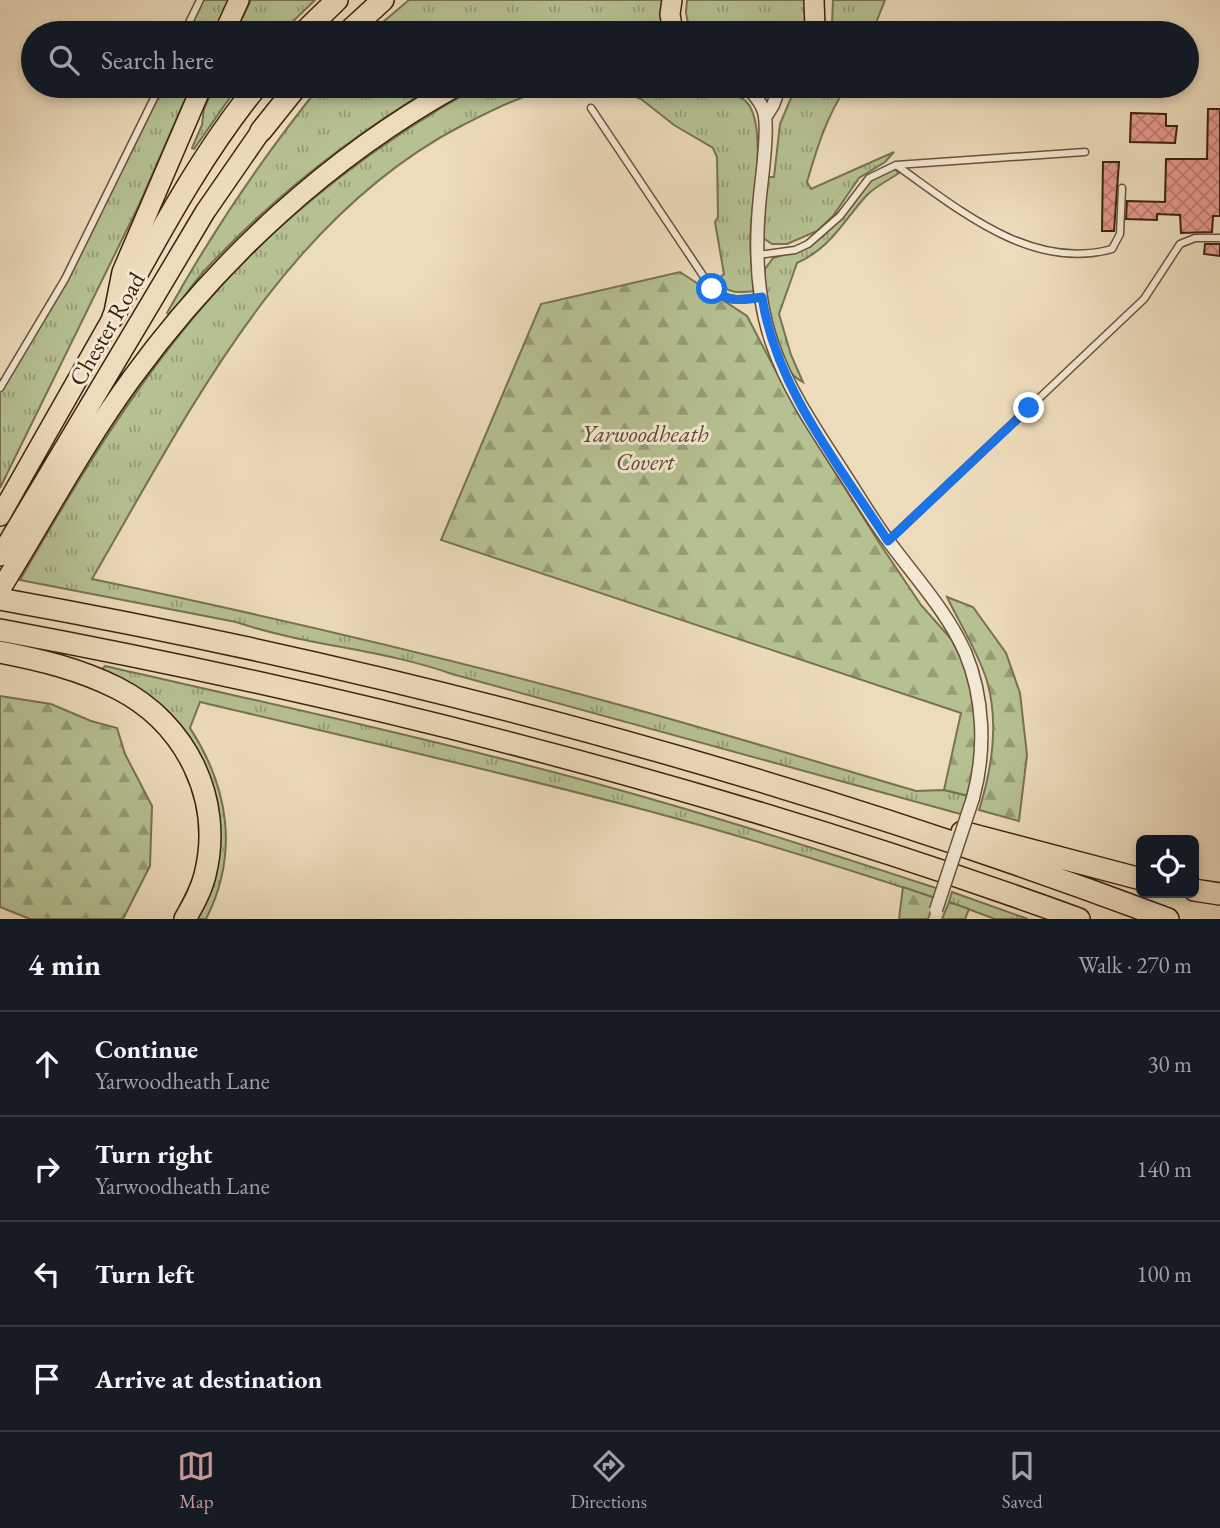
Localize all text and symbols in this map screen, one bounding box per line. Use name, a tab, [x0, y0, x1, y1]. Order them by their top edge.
search box	[21, 21, 1199, 98]
icon: search	[45, 41, 83, 79]
text: Search here	[101, 43, 214, 77]
street label: Chester Road	[62, 266, 152, 391]
route start	[696, 273, 727, 304]
route end	[1013, 392, 1044, 423]
park label: Yarwoodheath Covert	[581, 418, 709, 477]
map controls	[1136, 835, 1199, 898]
button: locate	[1136, 835, 1199, 898]
text: 4 min	[28, 945, 101, 984]
text: Walk · 270 m	[1078, 950, 1192, 980]
text: Continue	[95, 1032, 198, 1066]
icon: ahead	[28, 1045, 66, 1083]
text: 30 m	[1147, 1049, 1192, 1079]
text: Yarwoodheath Lane	[95, 1066, 270, 1096]
text: Turn right	[95, 1137, 213, 1171]
icon: right	[28, 1150, 66, 1188]
text: 140 m	[1136, 1154, 1192, 1184]
text: Yarwoodheath Lane	[95, 1171, 270, 1201]
icon: left	[28, 1255, 66, 1293]
text: Turn left	[95, 1257, 194, 1291]
text: 100 m	[1136, 1259, 1192, 1289]
icon: arrive	[28, 1360, 66, 1398]
text: Arrive at destination	[95, 1362, 322, 1396]
tab: Map	[177, 1447, 215, 1514]
tab: Directions	[570, 1447, 647, 1514]
tab: Saved	[1002, 1447, 1043, 1514]

